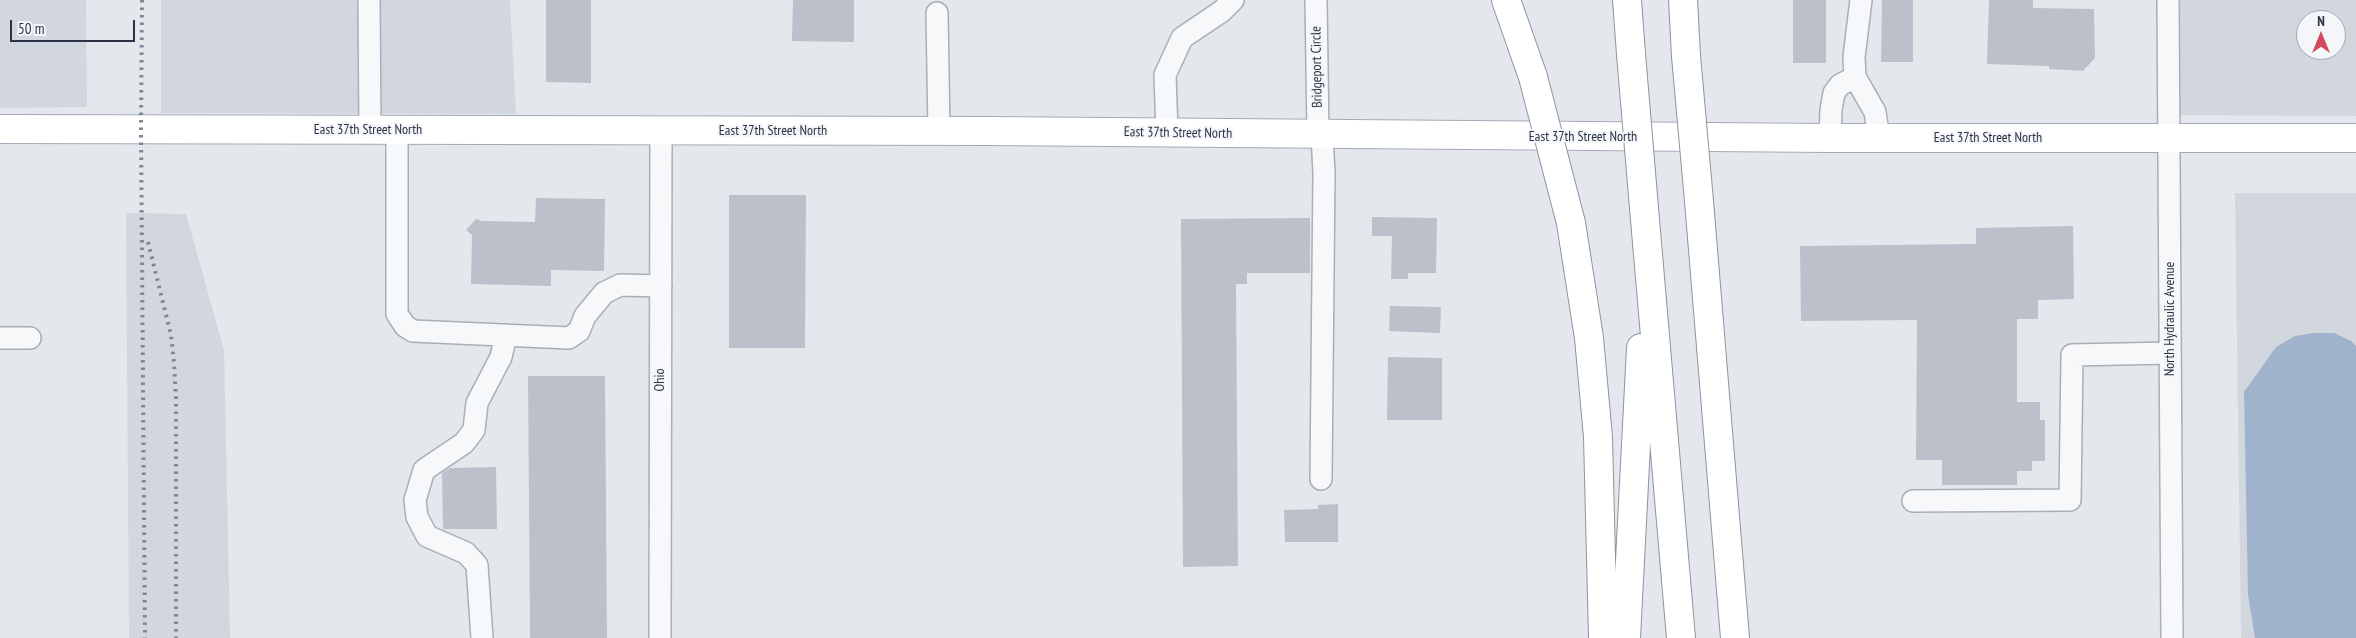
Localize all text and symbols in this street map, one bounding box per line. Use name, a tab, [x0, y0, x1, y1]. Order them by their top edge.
scale bar	[12, 10, 138, 42]
north arrow	[2296, 10, 2346, 60]
text: N	[2317, 12, 2325, 30]
text: 50 m	[18, 19, 44, 38]
street label: Bridgeport Circle	[1308, 26, 1326, 108]
street label: East 37th Street North	[314, 122, 422, 138]
street label: East 37th Street North	[719, 123, 827, 139]
street label: East 37th Street North	[1124, 124, 1232, 142]
street label: East 37th Street North	[1529, 129, 1637, 145]
street label: East 37th Street North	[1934, 130, 2042, 146]
street label: North Hydraulic Avenue	[2162, 262, 2178, 376]
street label: Ohio	[652, 369, 668, 391]

